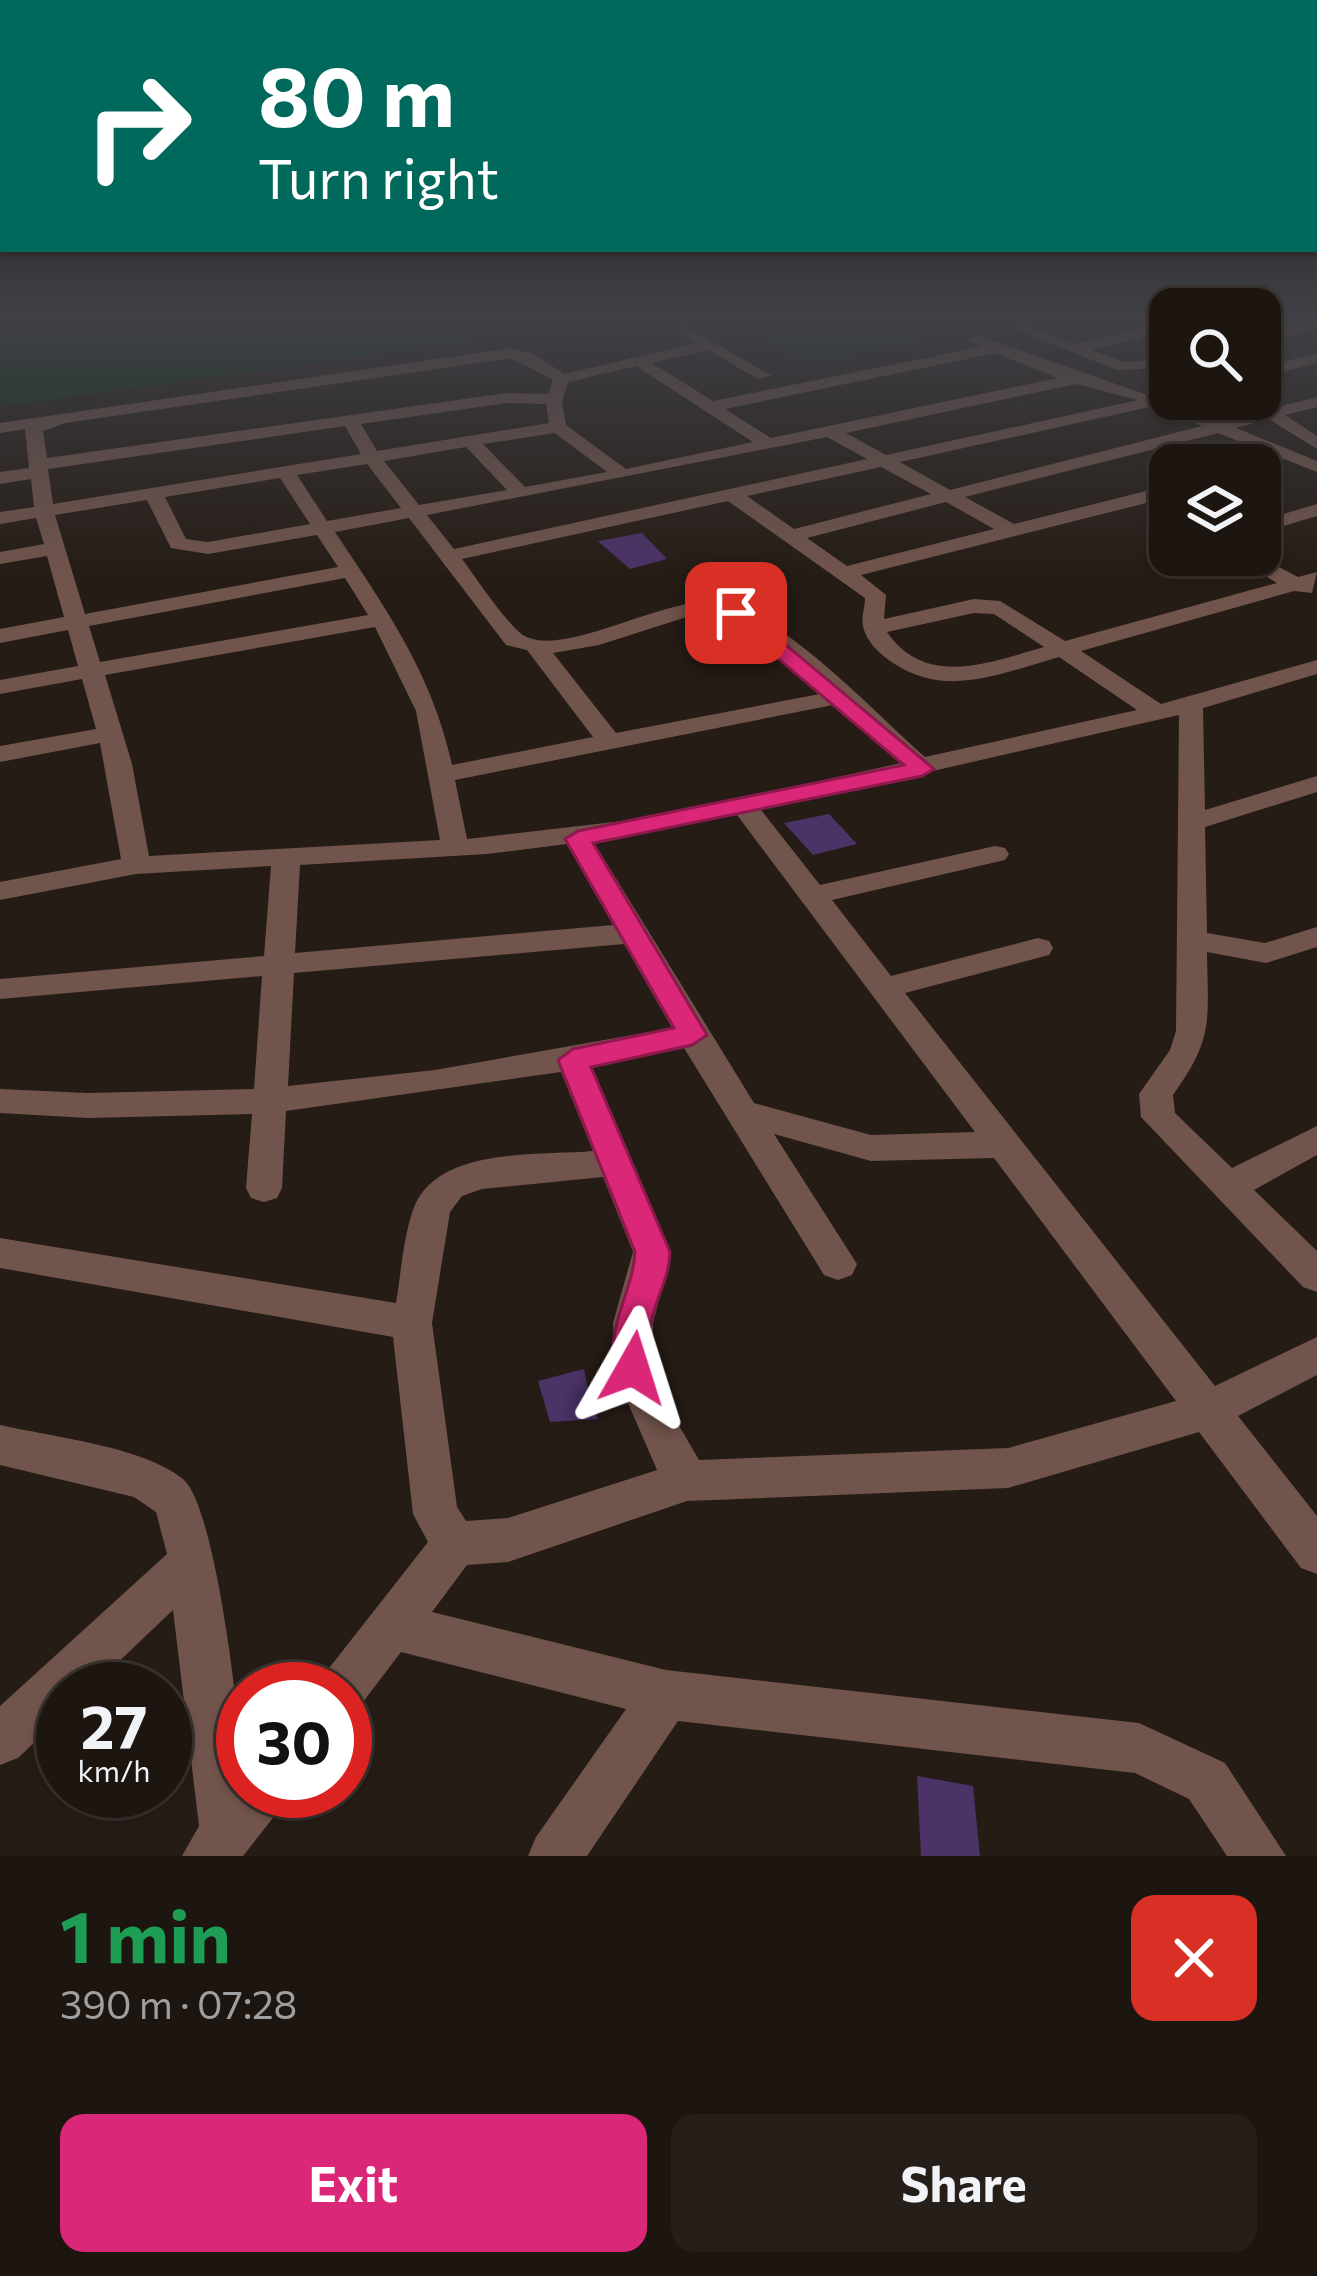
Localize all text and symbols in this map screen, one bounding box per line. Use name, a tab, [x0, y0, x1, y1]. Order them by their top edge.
text: 80 m	[258, 42, 455, 144]
icon: right	[60, 48, 216, 204]
text: Turn right	[258, 144, 499, 210]
map controls	[1149, 288, 1281, 576]
button: search	[1149, 288, 1281, 420]
button: layers	[1149, 444, 1281, 576]
pin	[685, 562, 787, 664]
icon: arrive	[703, 580, 769, 646]
position arrow	[570, 1305, 696, 1431]
speed limit sign: 30	[216, 1662, 372, 1818]
text: 27	[81, 1688, 147, 1761]
text: km/h	[78, 1751, 150, 1788]
text: 1 min	[60, 1890, 231, 1978]
button: close	[1131, 1895, 1257, 2021]
text: 390 m · 07:28	[60, 1979, 297, 2027]
button: Exit	[60, 2114, 647, 2252]
button: Share	[671, 2114, 1257, 2252]

